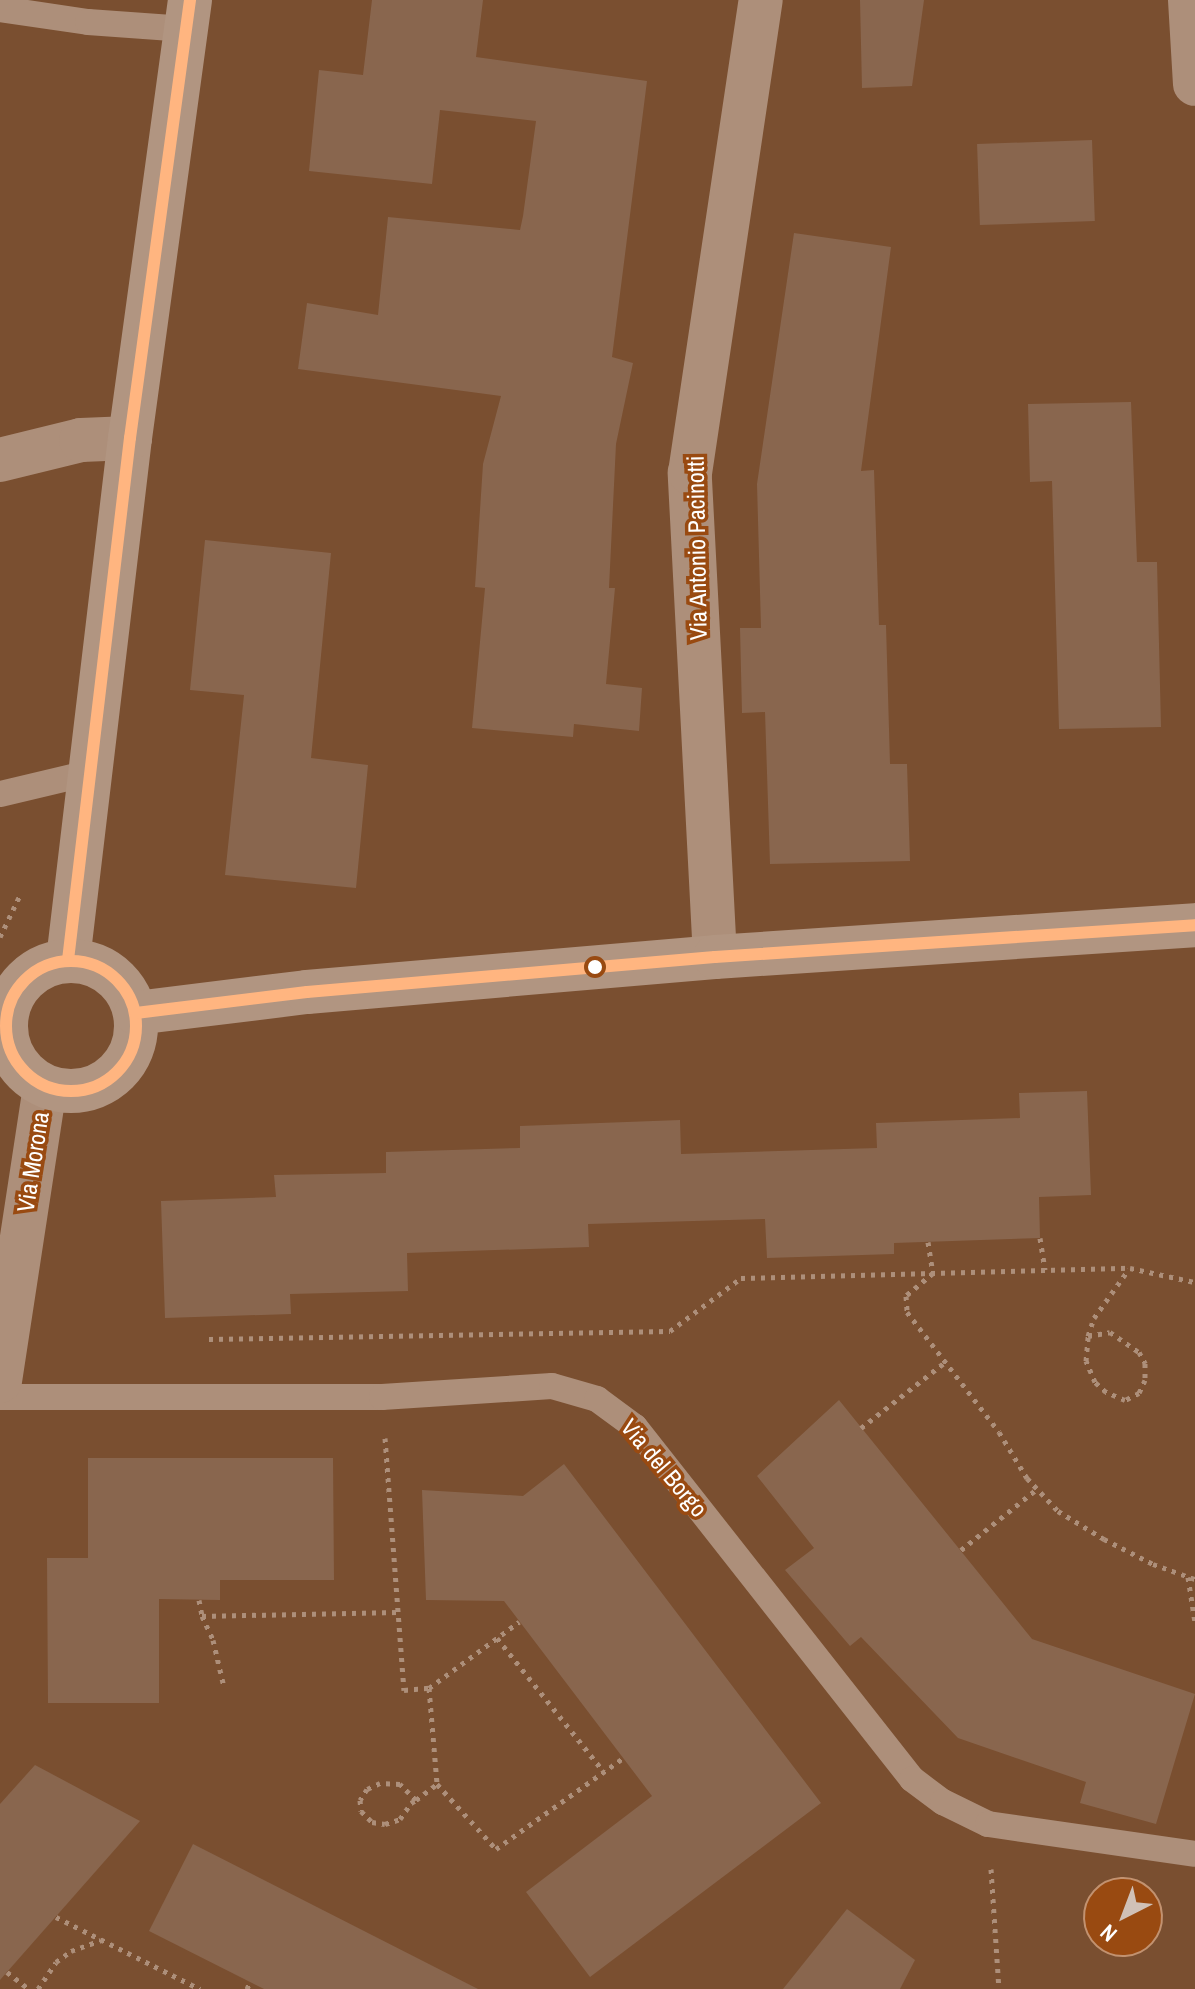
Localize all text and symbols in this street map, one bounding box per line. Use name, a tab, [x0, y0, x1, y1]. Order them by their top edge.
street label: Via Antonio Pacinotti	[681, 455, 713, 641]
unlabelled marker	[587, 959, 603, 975]
street label: Via Morona	[11, 1110, 55, 1214]
street label: Via del Borgo	[615, 1413, 713, 1523]
north arrow	[1083, 1877, 1163, 1957]
text: N	[1093, 1918, 1123, 1949]

